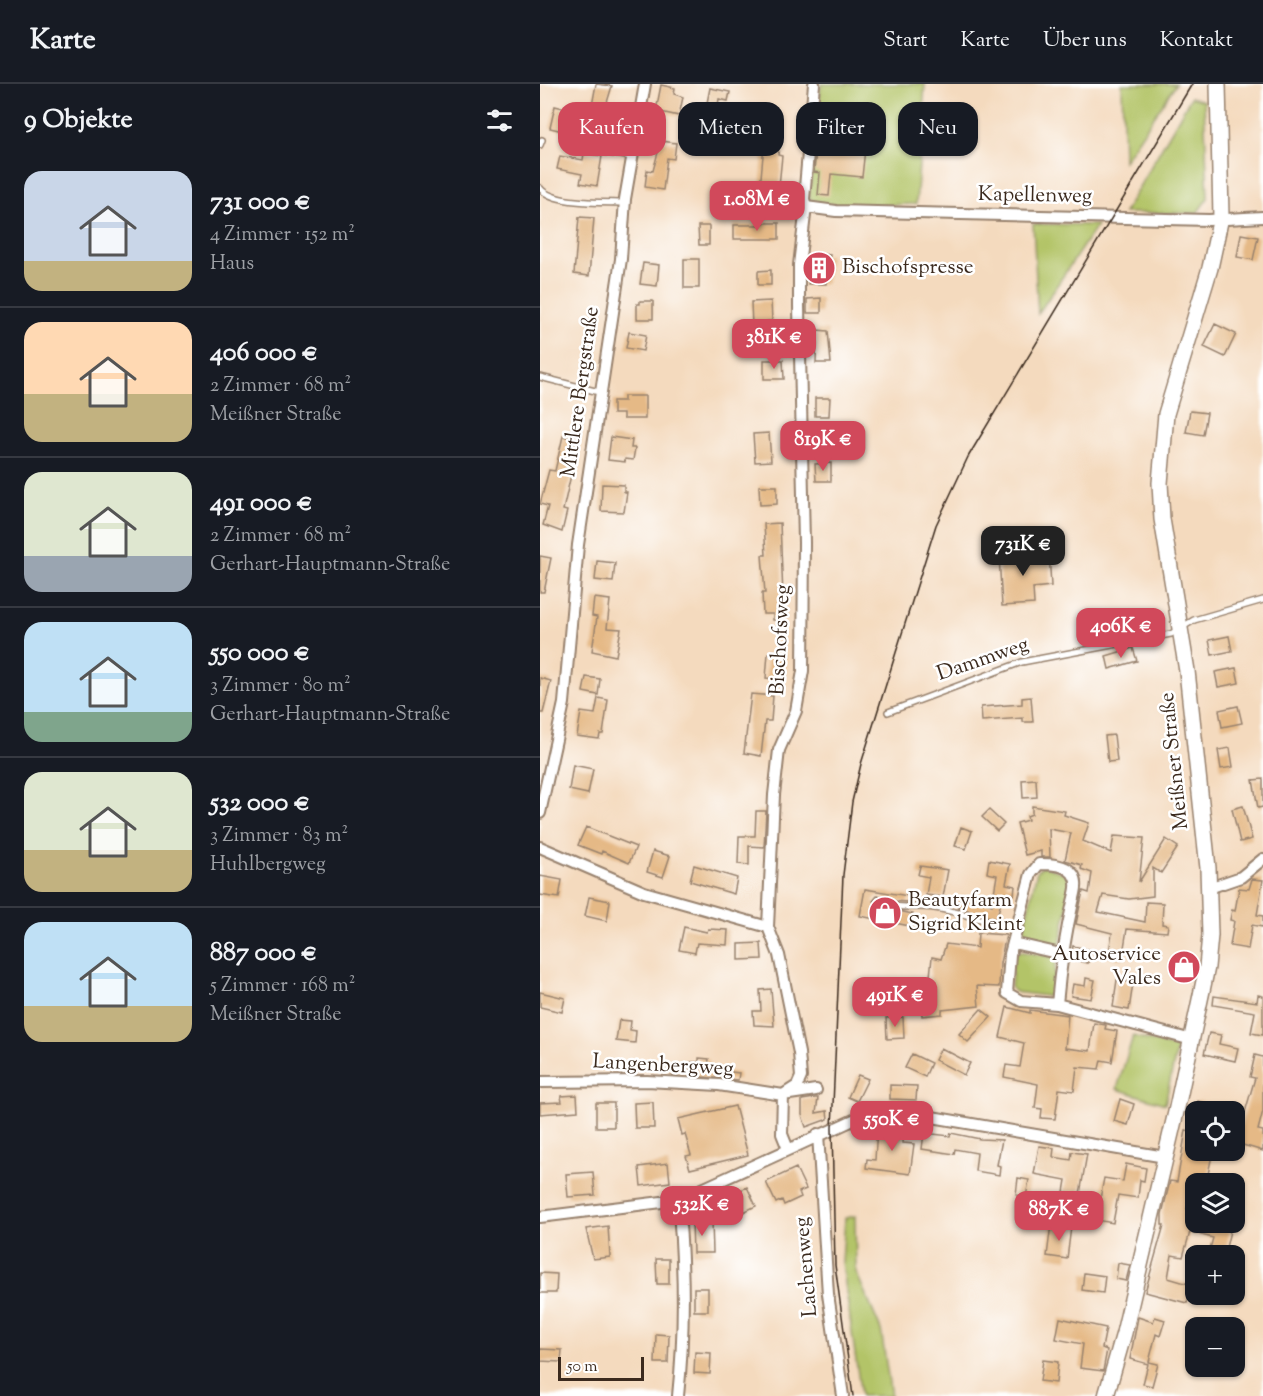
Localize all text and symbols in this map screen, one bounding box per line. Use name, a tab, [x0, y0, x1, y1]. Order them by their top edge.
text: Karte	[30, 21, 96, 61]
text: Start	[883, 26, 927, 56]
text: Karte	[960, 26, 1010, 56]
text: Über uns	[1043, 26, 1127, 56]
text: Kontakt	[1160, 26, 1233, 56]
text: 9 Objekte	[24, 102, 133, 139]
chip: Kaufen	[558, 102, 666, 156]
chip: Mieten	[678, 102, 784, 156]
chip: Filter	[796, 102, 886, 156]
chip: Neu	[898, 102, 978, 156]
icon: filters	[483, 104, 516, 137]
street label: Kapellenweg	[978, 180, 1092, 212]
pin: 1.08M €	[702, 181, 812, 232]
text: 731 000 €	[210, 184, 311, 221]
text: 1.08M €	[724, 186, 790, 215]
icon: home	[72, 195, 144, 267]
text: 4 Zimmer · 152 m²	[210, 221, 355, 250]
text: Haus	[210, 250, 254, 279]
building icon: Bischofspresse	[801, 250, 837, 286]
place label: Bischofspresse	[842, 253, 974, 283]
street label: Mittlere Bergstraße	[554, 305, 608, 479]
pin: 381K €	[725, 319, 823, 370]
text: 381K €	[746, 324, 802, 353]
text: 406 000 €	[210, 335, 318, 372]
icon: home	[72, 346, 144, 418]
text: 2 Zimmer · 68 m²	[210, 372, 351, 401]
text: Meißner Straße	[210, 401, 342, 430]
pin: 819K €	[774, 421, 872, 472]
text: 819K €	[794, 426, 852, 455]
text: 491 000 €	[210, 485, 313, 522]
icon: home	[72, 496, 144, 568]
text: 2 Zimmer · 68 m²	[210, 522, 351, 551]
pin: 731K €	[974, 526, 1072, 577]
text: 731K €	[995, 531, 1051, 560]
text: Gerhart-Hauptmann-Straße	[210, 551, 450, 580]
street label: Bischofsweg	[763, 584, 799, 696]
pin: 406K €	[1072, 608, 1170, 659]
text: 406K €	[1090, 613, 1152, 642]
street label: Dammweg	[933, 630, 1033, 690]
text: 550 000 €	[210, 635, 310, 672]
icon: home	[72, 646, 144, 718]
text: 3 Zimmer · 80 m²	[210, 672, 351, 701]
street label: Meißner Straße	[1153, 691, 1197, 831]
text: Gerhart-Hauptmann-Straße	[210, 701, 450, 730]
text: 532 000 €	[210, 785, 310, 822]
icon: home	[72, 796, 144, 868]
text: 3 Zimmer · 83 m²	[210, 822, 348, 851]
text: Huhlbergweg	[210, 851, 326, 880]
place label: Beautyfarm Sigrid Kleint	[908, 886, 1023, 940]
shop icon: Beautyfarm Sigrid Kleint	[867, 895, 903, 931]
text: 887 000 €	[210, 935, 317, 972]
place label: Autoservice Vales	[1052, 940, 1161, 994]
icon: home	[72, 946, 144, 1018]
shop icon: Autoservice Vales	[1166, 949, 1202, 985]
text: 5 Zimmer · 168 m²	[210, 972, 356, 1001]
pin: 491K €	[846, 977, 944, 1028]
text: 491K €	[866, 982, 924, 1011]
text: Meißner Straße	[210, 1001, 342, 1030]
street label: Langenbergweg	[592, 1047, 734, 1085]
pin: 550K €	[843, 1101, 941, 1152]
map controls	[1185, 1101, 1245, 1377]
button: locate	[1185, 1101, 1245, 1161]
text: 550K €	[864, 1106, 920, 1135]
button: layers	[1185, 1173, 1245, 1233]
pin: 532K €	[653, 1186, 751, 1237]
text: 532K €	[674, 1191, 730, 1220]
pin: 887K €	[1010, 1191, 1108, 1242]
text: 887K €	[1028, 1196, 1090, 1225]
street label: Lachenweg	[788, 1216, 826, 1318]
button: +	[1185, 1245, 1245, 1305]
button: −	[1185, 1317, 1245, 1377]
scale bar	[558, 1354, 644, 1382]
text: 50 m	[567, 1356, 598, 1379]

